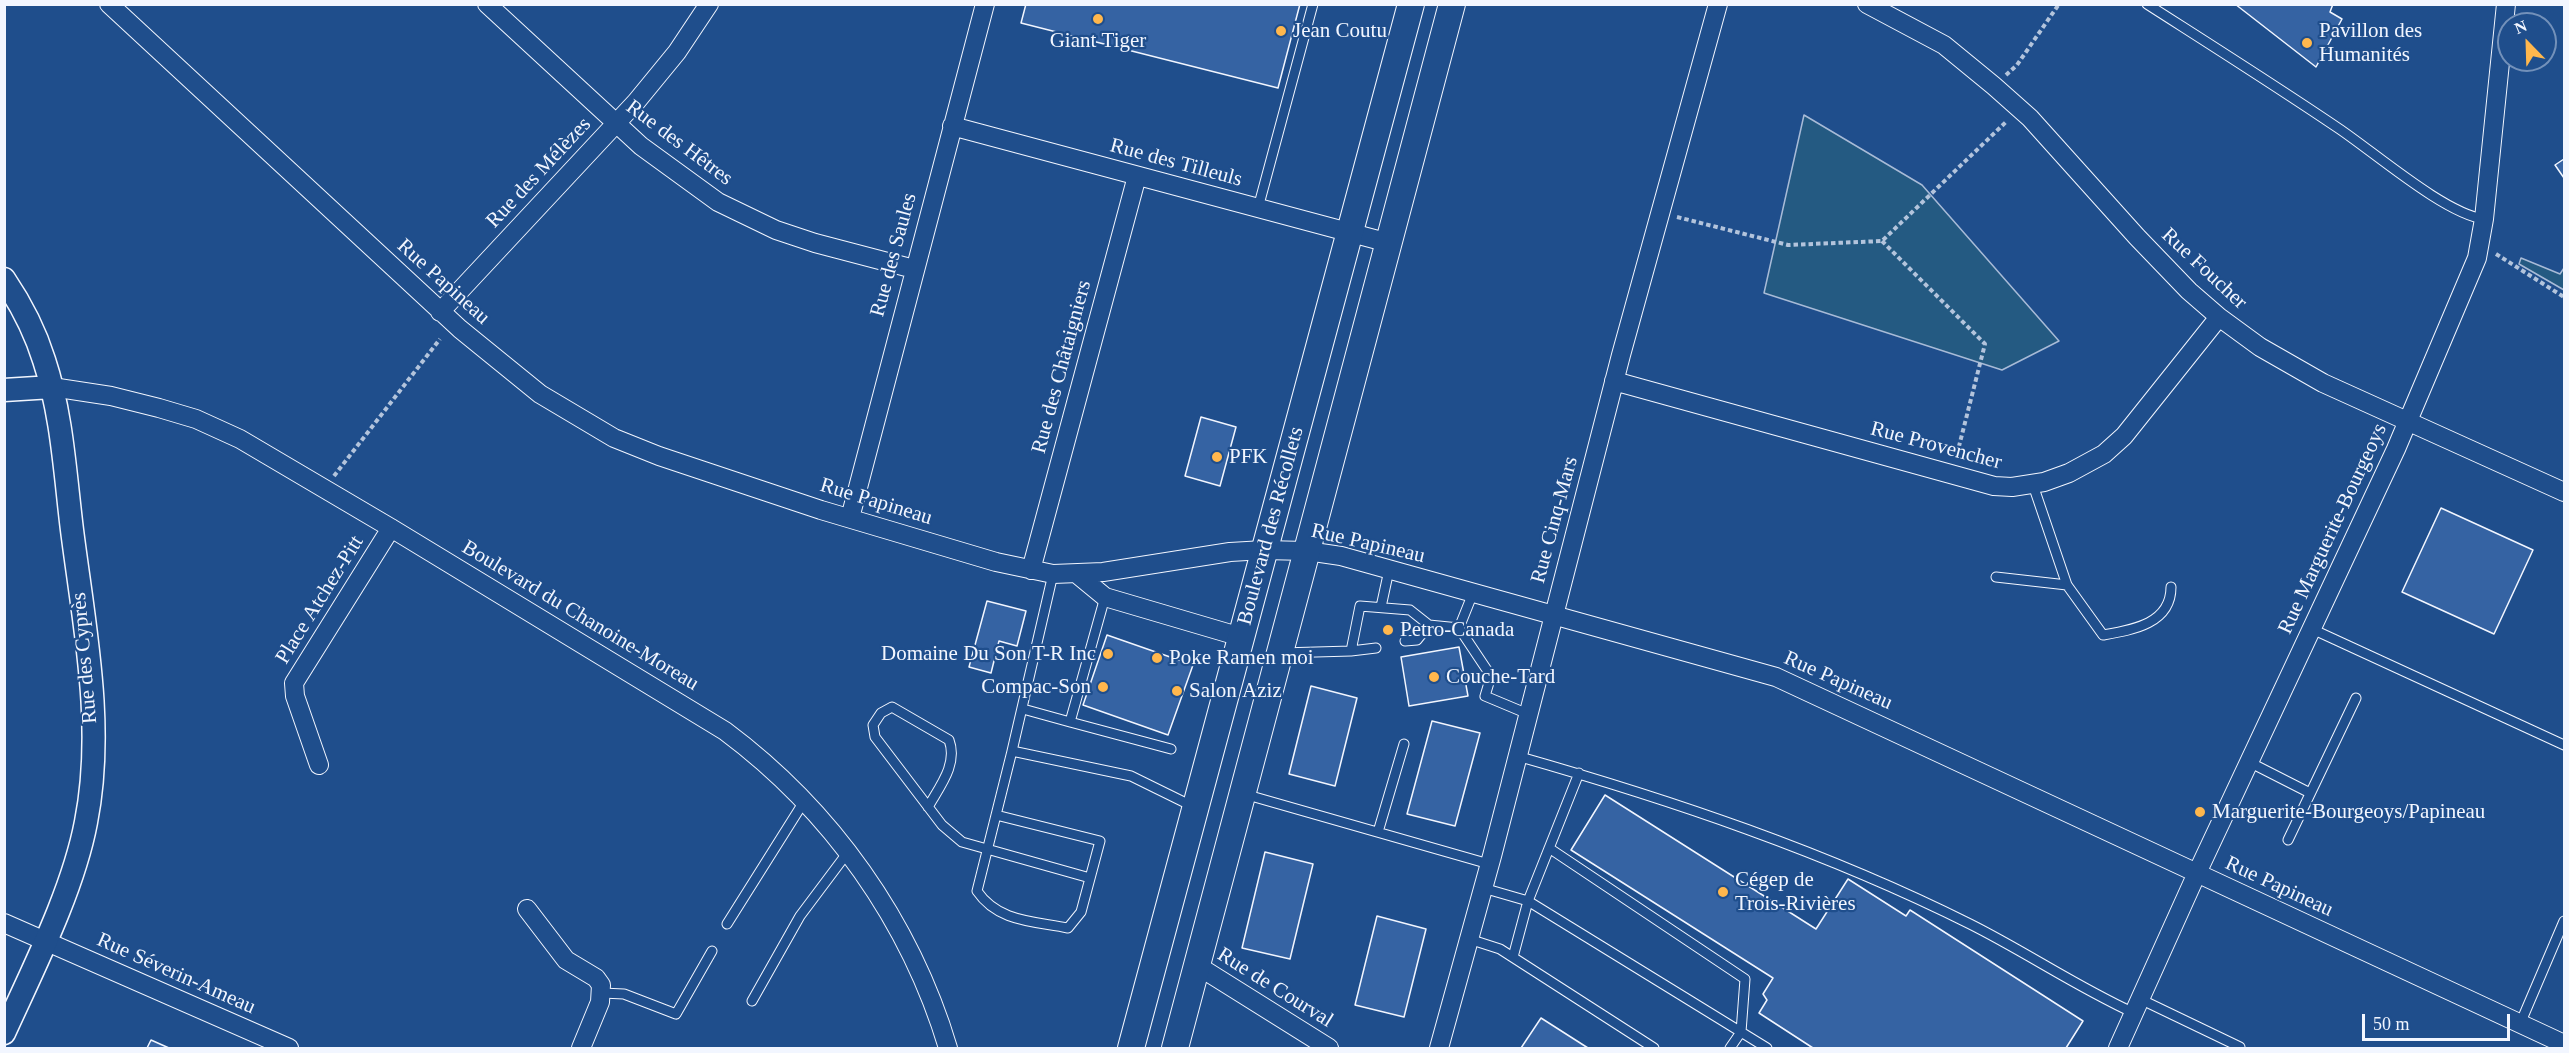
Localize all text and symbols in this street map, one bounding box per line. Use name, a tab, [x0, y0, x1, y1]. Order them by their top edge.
marker: Giant Tiger	[1091, 12, 1105, 26]
north arrow	[2497, 12, 2557, 72]
text: N	[2512, 17, 2529, 37]
place label: Jean Coutu	[1293, 18, 1387, 44]
place label: Pavillon des Humanités	[2319, 18, 2422, 68]
marker: Jean Coutu	[1274, 24, 1288, 38]
place label: Giant Tiger	[1050, 28, 1146, 54]
marker: Pavillon des Humanités	[2300, 36, 2314, 50]
street label: Rue des Hêtres	[621, 95, 737, 191]
street label: Rue des Mélèzes	[481, 112, 597, 234]
street label: Rue des Tilleuls	[1107, 133, 1245, 193]
street label: Rue des Saules	[865, 190, 923, 320]
street label: Rue Foucher	[2156, 223, 2252, 315]
street label: Rue Papineau	[391, 234, 495, 330]
street label: Rue des Châtaigniers	[1027, 278, 1097, 456]
street label: Rue Provencher	[1868, 416, 2004, 476]
street label: Rue Marguerite-Bourgeoys	[2273, 420, 2393, 638]
street label: Boulevard des Récollets	[1232, 424, 1310, 628]
place label: PFK	[1229, 444, 1268, 470]
marker: PFK	[1210, 450, 1224, 464]
street label: Rue Cinq-Mars	[1526, 454, 1584, 586]
street label: Rue Papineau	[817, 473, 935, 531]
street label: Rue Papineau	[1309, 519, 1427, 569]
street label: Place Atchez-Pitt	[271, 531, 369, 669]
street label: Boulevard du Chanoine-Moreau	[457, 535, 703, 697]
street label: Rue des Cyprès	[67, 591, 103, 725]
place label: Petro-Canada	[1400, 617, 1514, 643]
marker: Petro-Canada	[1381, 623, 1395, 637]
place label: Domaine Du Son T-R Inc	[881, 641, 1096, 667]
place label: Poke Ramen moi	[1169, 645, 1314, 671]
street label: Rue Papineau	[1780, 646, 1896, 716]
marker: Domaine Du Son T-R Inc	[1101, 647, 1115, 661]
marker: Poke Ramen moi	[1150, 651, 1164, 665]
place label: Couche-Tard	[1446, 664, 1555, 690]
marker: Couche-Tard	[1427, 670, 1441, 684]
place label: Compac-Son	[981, 674, 1091, 700]
place label: Salon Aziz	[1189, 678, 1282, 704]
marker: Compac-Son	[1096, 680, 1110, 694]
marker: Salon Aziz	[1170, 684, 1184, 698]
place label: Marguerite-Bourgeoys/Papineau	[2212, 799, 2485, 825]
marker: Marguerite-Bourgeoys/Papineau	[2193, 805, 2207, 819]
street label: Rue Papineau	[2221, 851, 2337, 923]
place label: Cégep de Trois-Rivières	[1735, 867, 1856, 917]
marker: Cégep de Trois-Rivières	[1716, 885, 1730, 899]
street label: Rue Séverin-Ameau	[93, 928, 259, 1020]
street label: Rue de Courval	[1212, 942, 1338, 1034]
scale bar	[2365, 1002, 2514, 1040]
text: 50 m	[2373, 1014, 2410, 1034]

